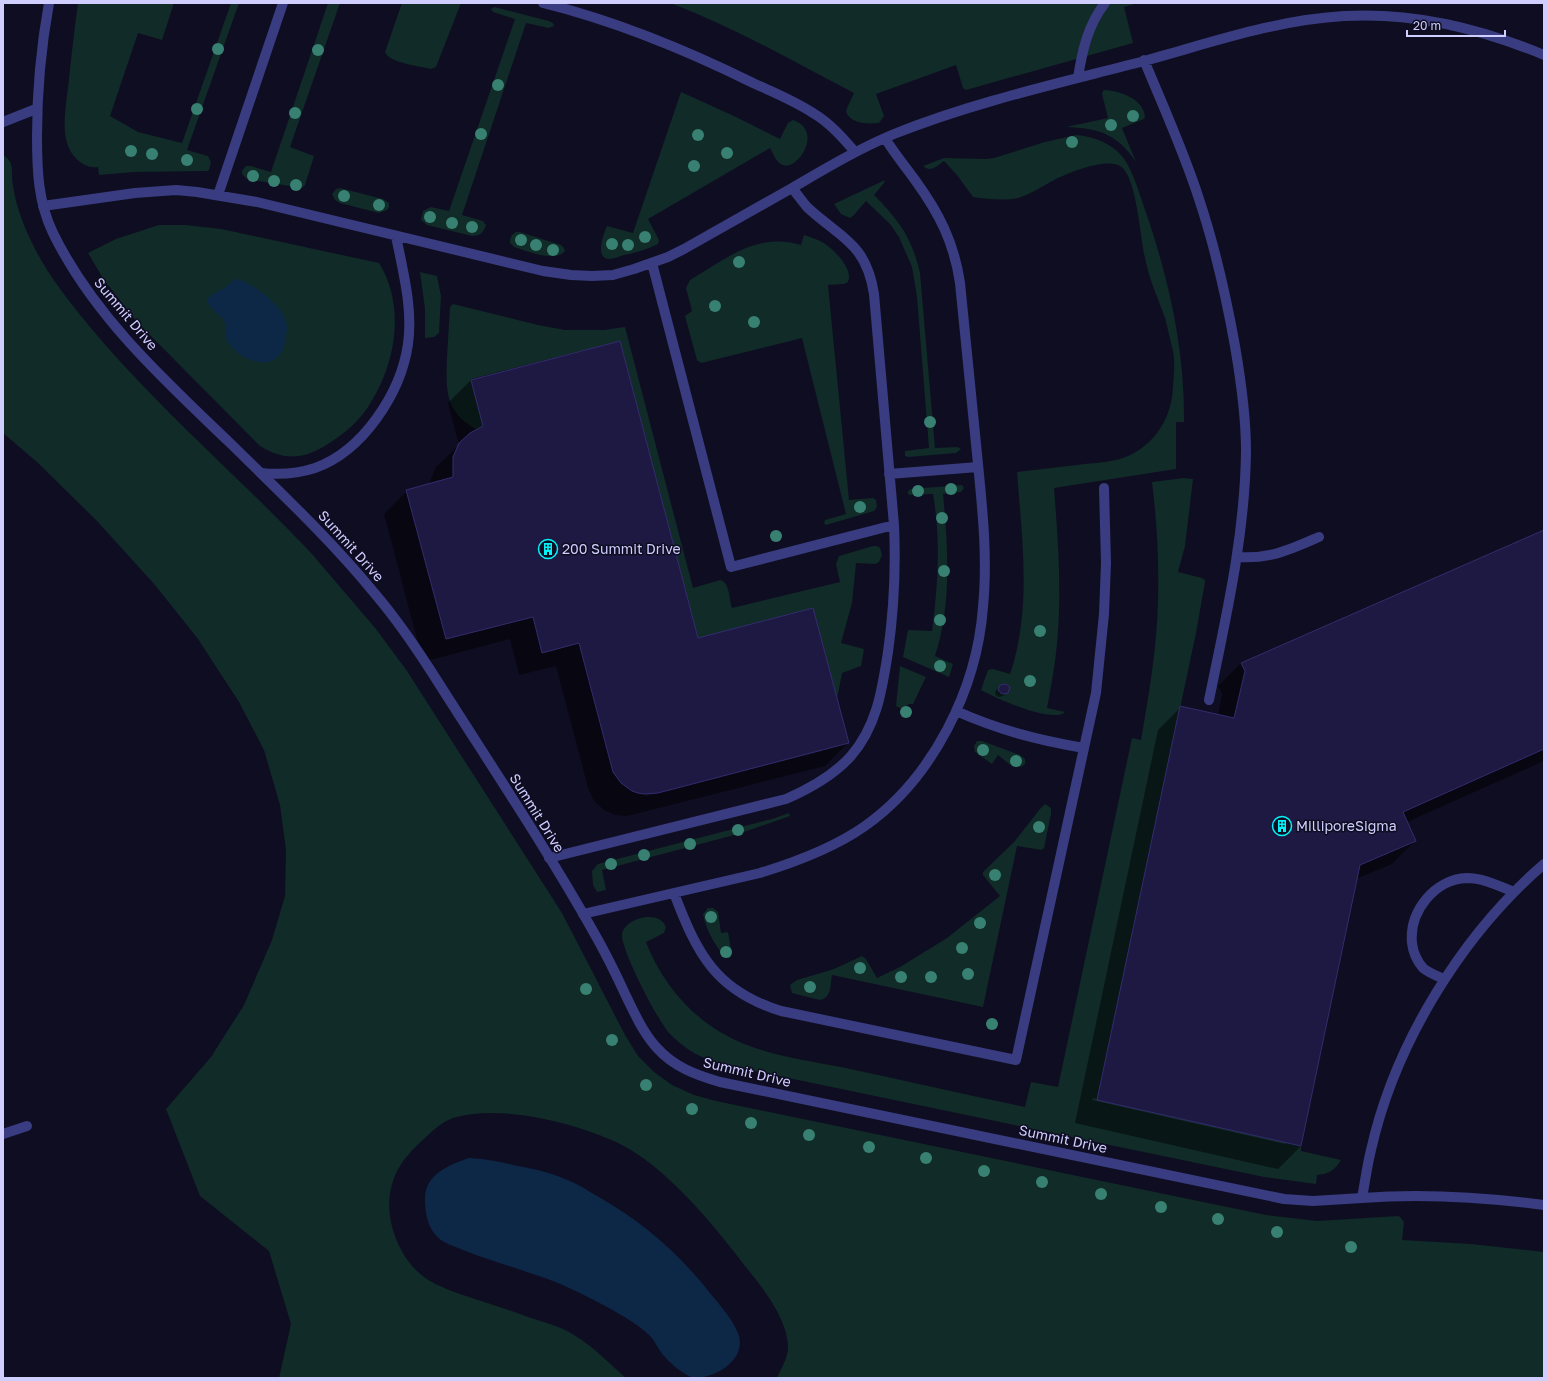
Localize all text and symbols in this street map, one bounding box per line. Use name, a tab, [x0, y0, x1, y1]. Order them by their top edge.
scale bar	[1407, 12, 1505, 38]
text: 20 m	[1413, 18, 1441, 33]
street label: Summit Drive	[91, 274, 162, 354]
street label: Summit Drive	[315, 507, 388, 585]
building icon: 200 Summit Drive	[537, 538, 559, 560]
place label: 200 Summit Drive	[562, 540, 681, 557]
street label: Summit Drive	[506, 770, 568, 855]
building icon: MilliporeSigma	[1271, 815, 1293, 837]
place label: MilliporeSigma	[1296, 817, 1397, 834]
street label: Summit Drive	[701, 1053, 793, 1090]
street label: Summit Drive	[1017, 1121, 1109, 1156]

